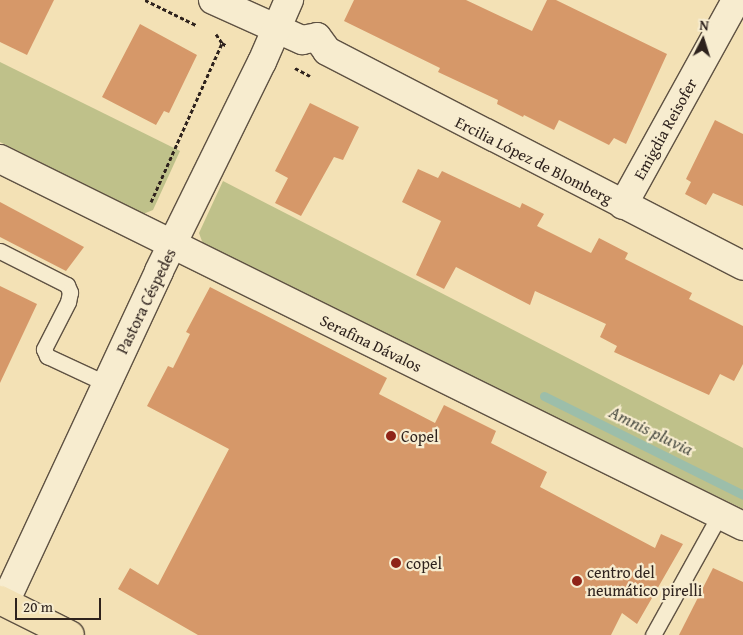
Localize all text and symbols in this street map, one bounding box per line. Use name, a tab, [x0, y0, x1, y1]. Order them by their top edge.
north arrow	[678, 15, 728, 65]
text: N	[699, 15, 710, 35]
street label: Emigdia Reisofer	[629, 75, 701, 183]
street label: Ercilia López de Blomberg	[452, 112, 616, 208]
street label: Pastora Céspedes	[112, 245, 180, 357]
street label: Serafina Dávalos	[317, 310, 425, 376]
water label: Amnis pluvia	[606, 401, 696, 461]
place label: Copel	[401, 426, 438, 446]
marker: Copel	[385, 430, 397, 442]
place label: copel	[406, 553, 442, 573]
marker: copel	[390, 557, 402, 569]
place label: centro del neumático pirelli	[587, 562, 702, 600]
marker: centro del neumático pirelli	[571, 575, 583, 587]
scale bar	[18, 588, 104, 620]
text: 20 m	[23, 596, 53, 617]

